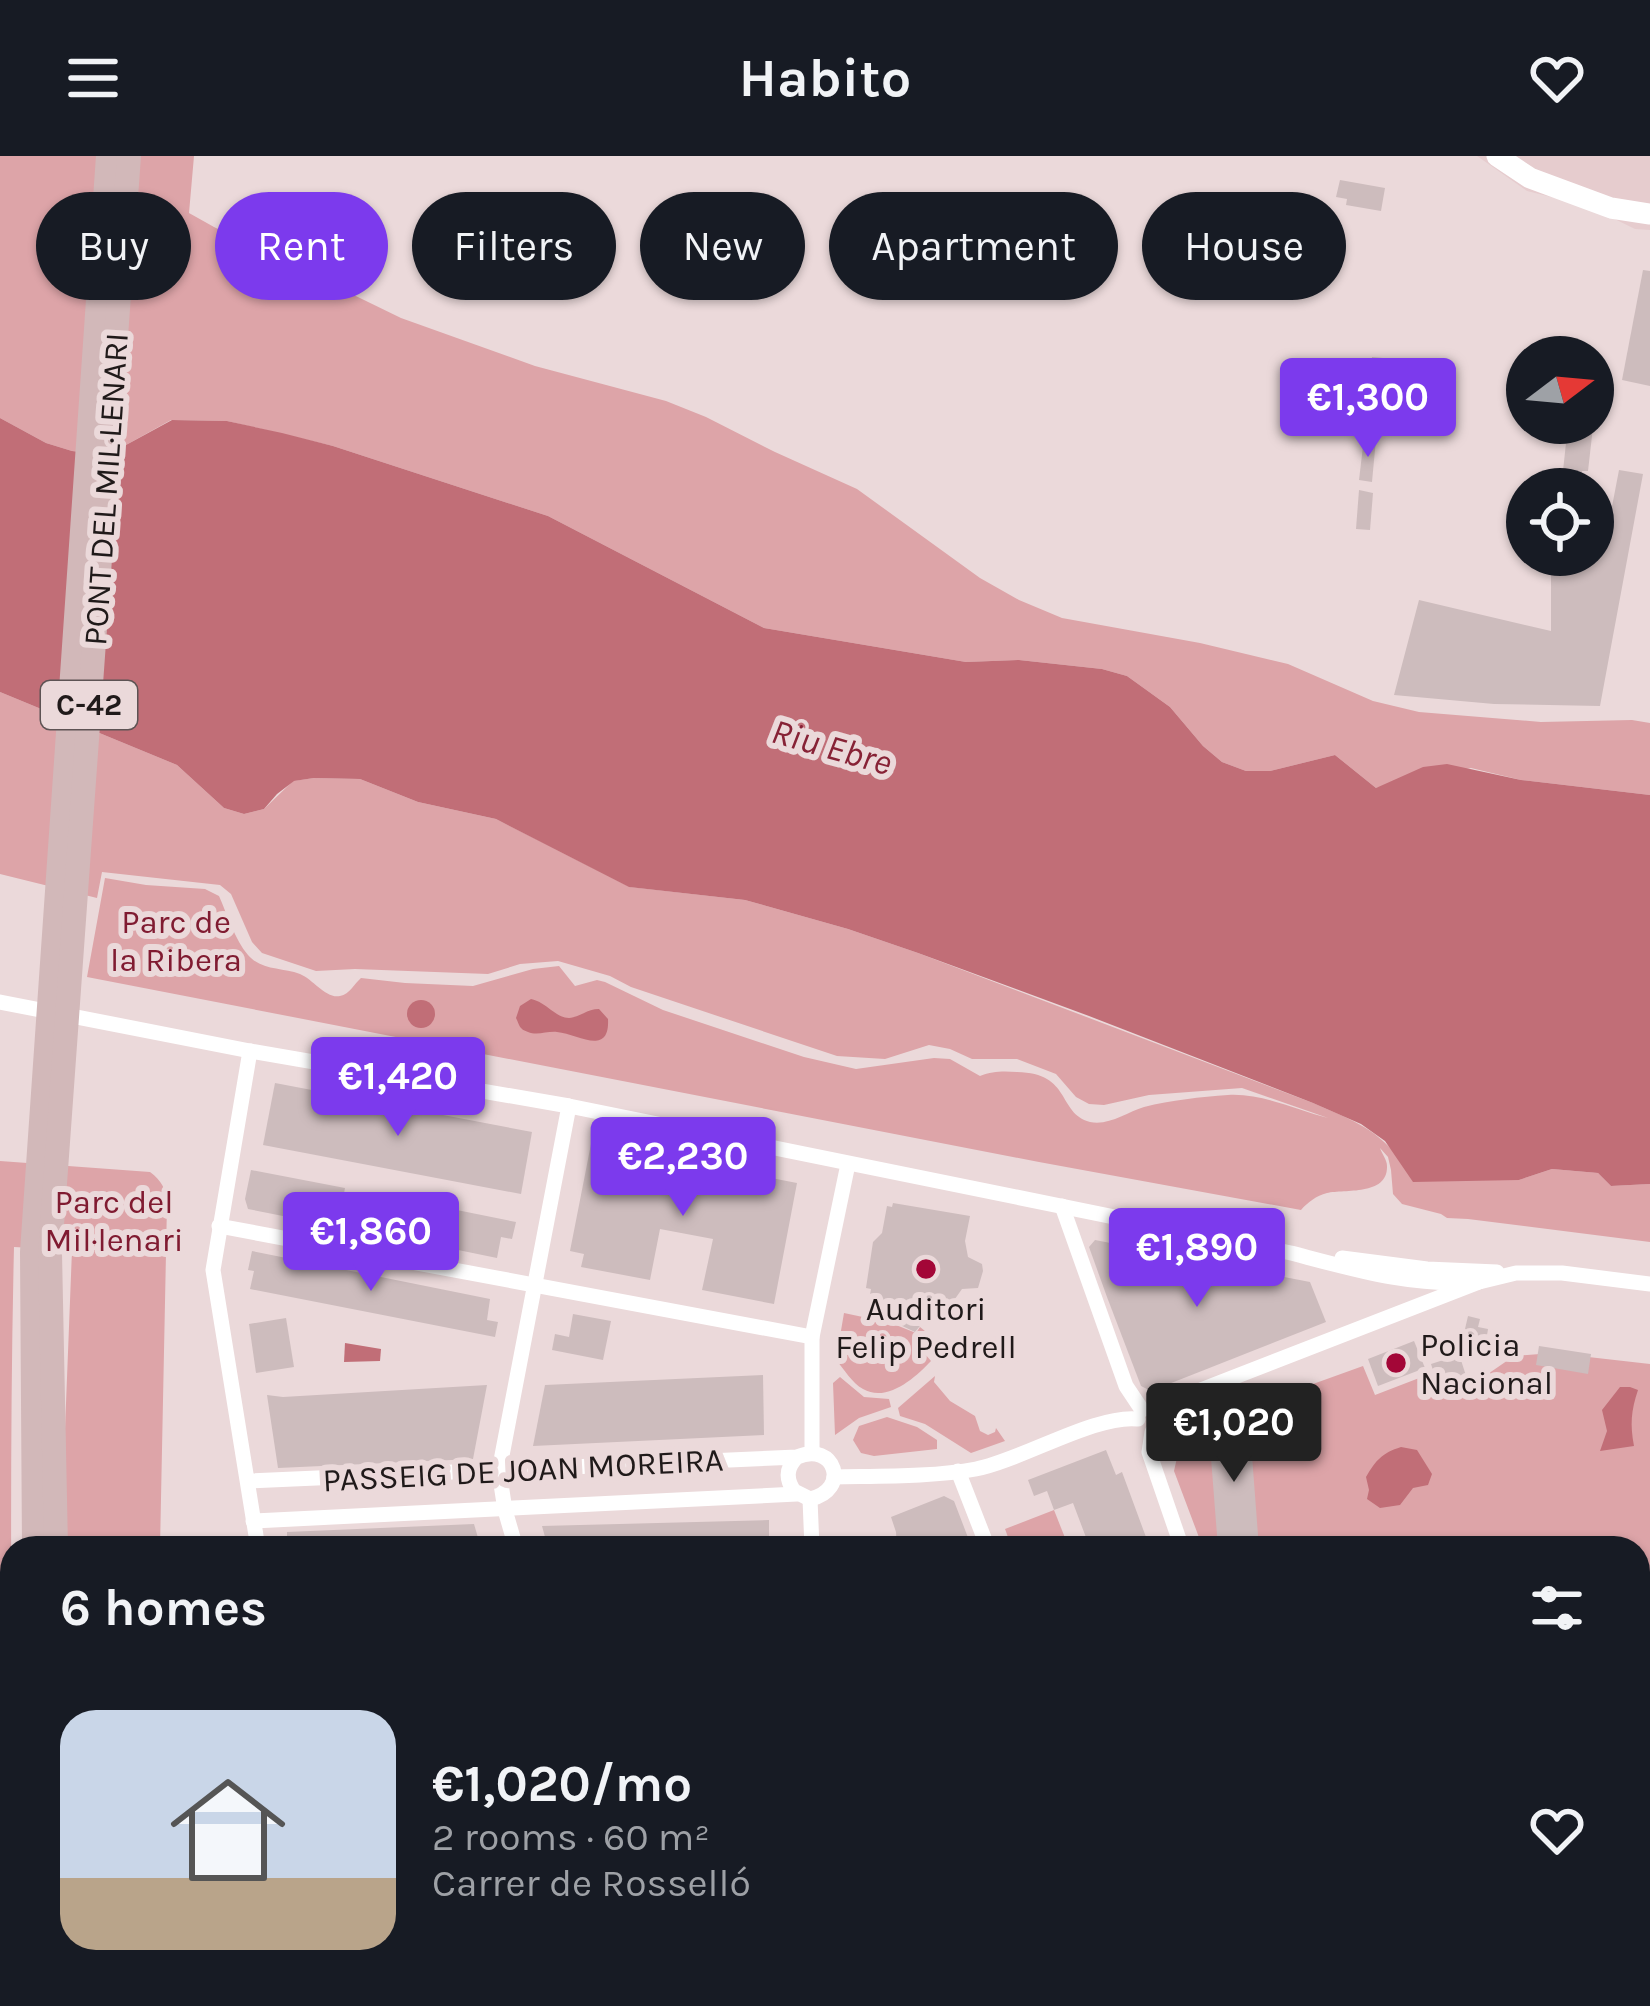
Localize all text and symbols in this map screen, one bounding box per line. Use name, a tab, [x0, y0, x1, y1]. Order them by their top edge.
icon: menu	[60, 45, 126, 111]
icon: heart	[1524, 45, 1590, 111]
text: Habito	[739, 46, 911, 110]
chip: Buy	[36, 192, 191, 300]
chip: Rent	[215, 192, 388, 300]
chip: Filters	[412, 192, 616, 300]
chip: New	[640, 192, 805, 300]
chip: Apartment	[829, 192, 1118, 300]
chip: House	[1142, 192, 1346, 300]
street label: PONT DEL MIL·LENARI	[76, 331, 136, 647]
north arrow	[1506, 336, 1614, 444]
map controls	[1506, 336, 1614, 576]
pin: €1,300	[1270, 358, 1466, 460]
text: €1,300	[1307, 374, 1429, 420]
button: locate	[1506, 468, 1614, 576]
road number: C-42	[41, 681, 137, 729]
water label: Riu Ebre	[767, 710, 897, 784]
park label: Parc de la Ribera	[110, 903, 242, 979]
pin: €1,420	[300, 1037, 496, 1139]
text: €1,420	[338, 1053, 458, 1099]
pin: €2,230	[585, 1117, 781, 1219]
text: €2,230	[618, 1133, 748, 1179]
park label: Parc del Mil·lenari	[45, 1183, 183, 1259]
pin: €1,860	[273, 1192, 469, 1294]
text: €1,860	[310, 1208, 432, 1254]
pin: €1,890	[1099, 1208, 1295, 1310]
text: €1,890	[1136, 1224, 1258, 1270]
marker: Auditori Felip Pedrell	[913, 1256, 939, 1282]
place label: Auditori Felip Pedrell	[835, 1290, 1017, 1366]
place label: Policia Nacional	[1420, 1326, 1553, 1402]
marker: Policia Nacional	[1383, 1350, 1409, 1376]
pin: €1,020	[1136, 1383, 1332, 1485]
text: €1,020	[1173, 1399, 1295, 1445]
street label: PASSEIG DE JOAN MOREIRA	[322, 1441, 724, 1499]
icon: filters	[1524, 1575, 1590, 1641]
text: 6 homes	[60, 1578, 267, 1638]
text: €1,020/mo	[432, 1754, 692, 1814]
icon: home	[156, 1758, 300, 1902]
icon: heart	[1524, 1797, 1590, 1863]
text: 2 rooms · 60 m²	[432, 1814, 710, 1860]
text: Carrer de Rosselló	[432, 1860, 751, 1906]

